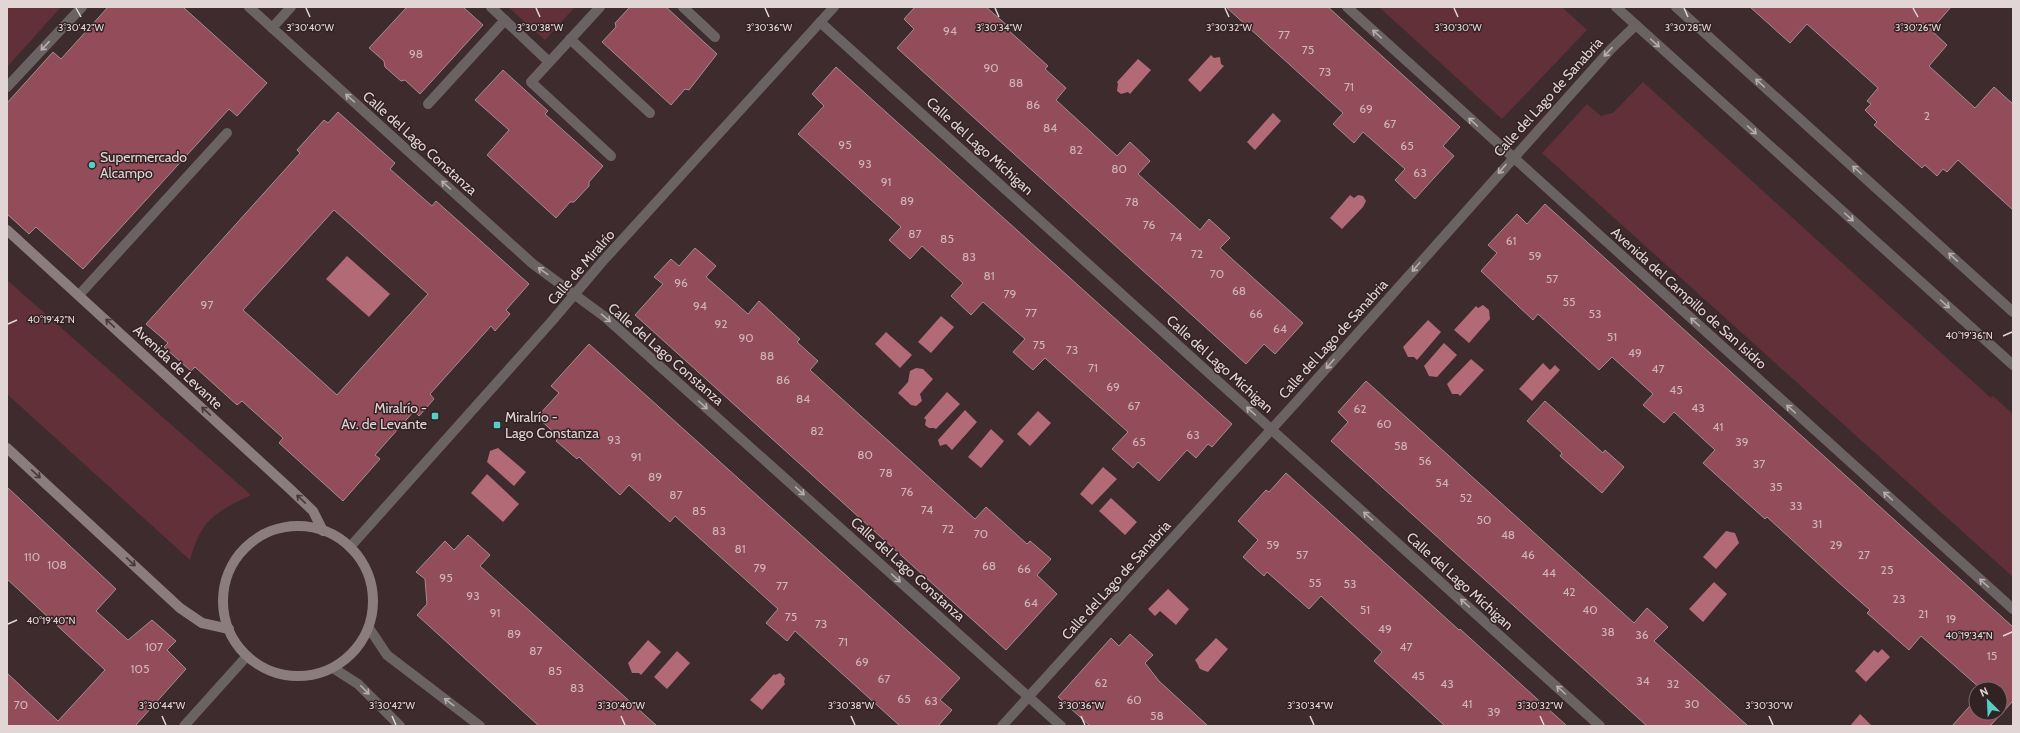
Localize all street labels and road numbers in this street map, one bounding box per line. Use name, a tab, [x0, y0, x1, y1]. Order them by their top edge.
street label: Calle del Lago de Sanabria	[1490, 33, 1607, 160]
street label: Calle del Lago Constanza	[359, 87, 481, 199]
street label: Calle del Lago Míchigan	[923, 93, 1037, 199]
street label: Avenida del Campillo de San Isidro	[1607, 223, 1771, 373]
street label: Calle de Miralrío	[543, 225, 619, 308]
street label: Calle del Lago de Sanabria	[1275, 275, 1392, 402]
street label: Calle del Lago Constanza	[604, 299, 728, 409]
street label: Calle del Lago Míchigan	[1163, 311, 1277, 417]
street label: Avenida de Levante	[130, 321, 226, 413]
street label: Calle del Lago Constanza	[847, 513, 969, 625]
street label: Calle del Lago de Sanabria	[1058, 516, 1175, 643]
street label: Calle del Lago Míchigan	[1403, 528, 1517, 634]

